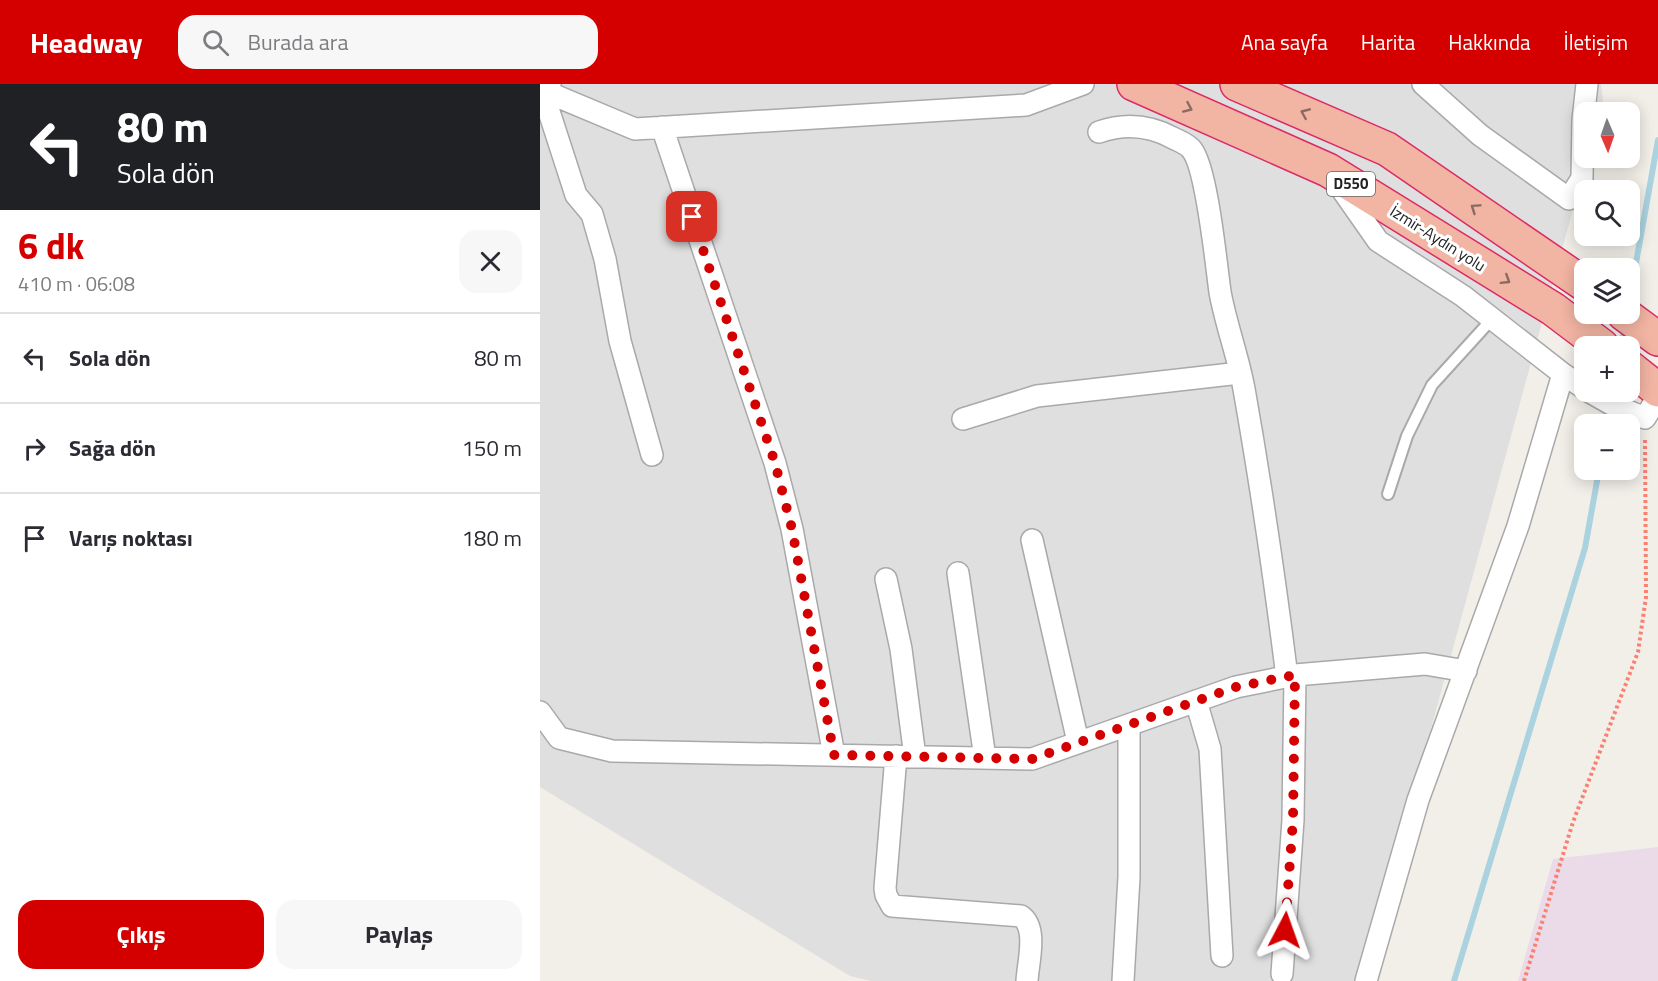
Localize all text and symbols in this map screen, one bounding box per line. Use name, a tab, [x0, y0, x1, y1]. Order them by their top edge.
search box	[178, 15, 598, 69]
text: Headway	[30, 21, 142, 64]
text: Burada ara	[247, 25, 349, 59]
icon: search	[199, 26, 232, 59]
text: Ana sayfa	[1241, 26, 1328, 58]
text: Harita	[1361, 26, 1415, 58]
text: Hakkında	[1448, 26, 1531, 58]
text: İletişim	[1564, 26, 1628, 58]
text: 80 m	[117, 94, 209, 158]
one-way arrow	[1181, 100, 1192, 112]
north arrow	[1574, 102, 1640, 168]
map controls	[1574, 102, 1640, 480]
icon: left	[18, 108, 96, 186]
one-way arrow	[1300, 109, 1311, 121]
text: Sola dön	[117, 152, 215, 193]
road number: D550	[1327, 172, 1375, 196]
button: search	[1574, 180, 1640, 246]
pin	[666, 191, 717, 242]
street label: İzmir-Aydın yolu	[1385, 199, 1491, 277]
icon: arrive	[675, 200, 708, 233]
one-way arrow	[1470, 204, 1481, 215]
text: 6 dk	[18, 218, 84, 273]
button: close	[459, 230, 522, 293]
button: layers	[1574, 258, 1640, 324]
text: 410 m · 06:08	[18, 268, 135, 299]
one-way arrow	[1500, 273, 1510, 285]
button: +	[1574, 336, 1640, 402]
text: Sola dön	[69, 341, 151, 375]
text: 80 m	[474, 341, 522, 375]
icon: left	[18, 342, 51, 375]
button: −	[1574, 414, 1640, 480]
text: Sağa dön	[69, 431, 156, 465]
text: 150 m	[462, 431, 522, 465]
icon: right	[18, 432, 51, 465]
text: Varış noktası	[69, 521, 193, 555]
text: 180 m	[462, 521, 522, 555]
icon: arrive	[18, 522, 51, 555]
position arrow	[1253, 898, 1317, 962]
button: Çıkış	[18, 900, 264, 969]
button: Paylaş	[276, 900, 522, 969]

